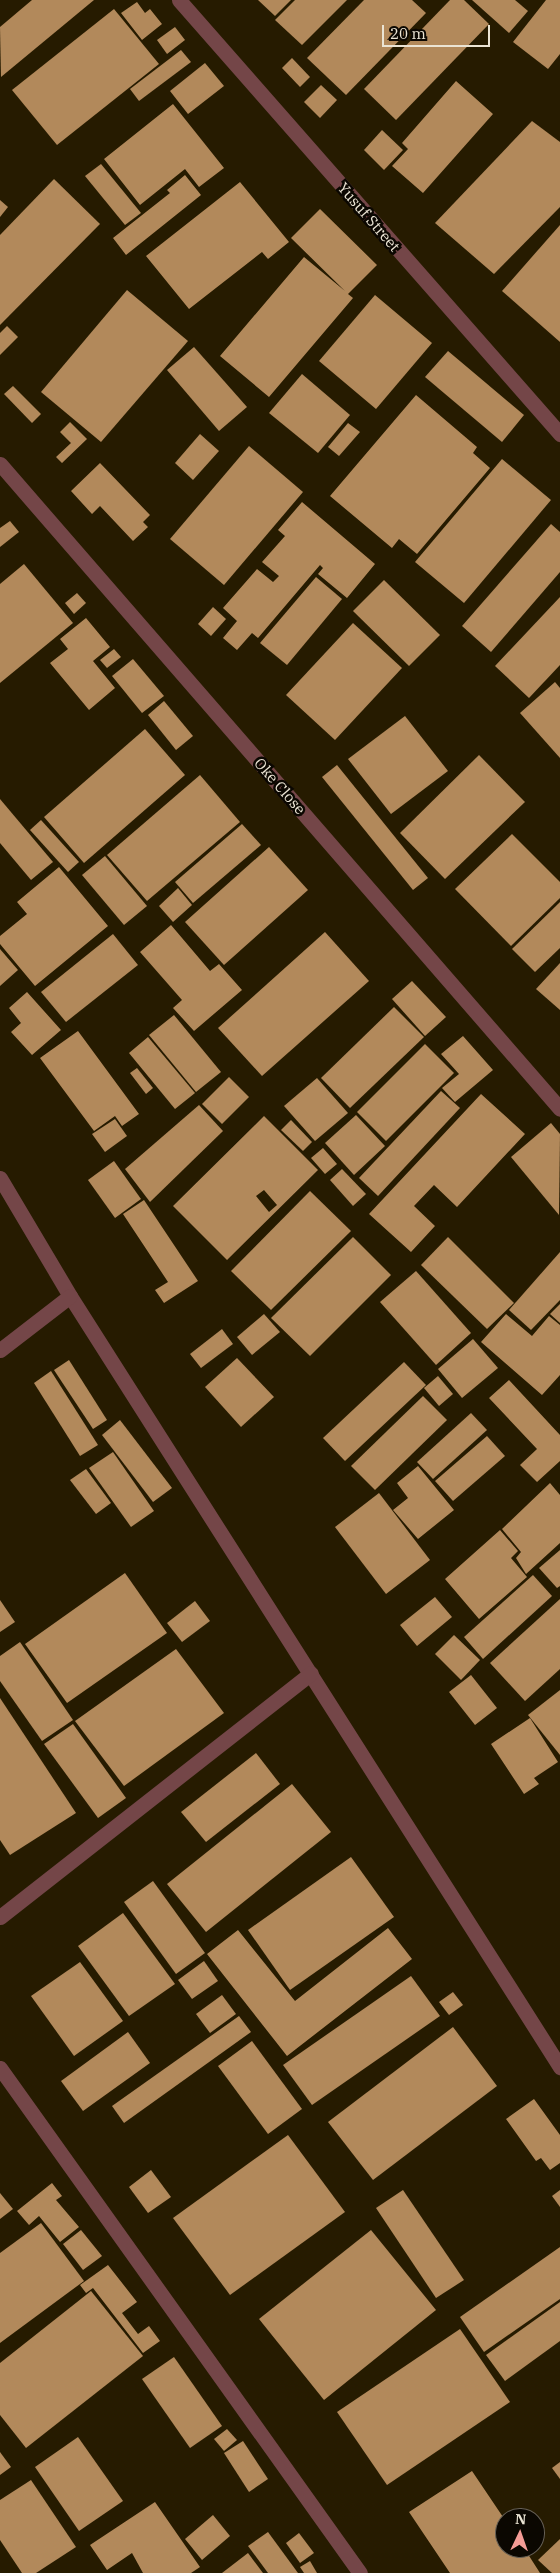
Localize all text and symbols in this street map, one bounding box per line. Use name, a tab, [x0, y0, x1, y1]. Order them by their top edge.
scale bar	[385, 15, 492, 47]
text: 20 m	[390, 24, 426, 43]
street label: Yusuf Street	[334, 179, 404, 255]
street label: Oke Close	[251, 754, 309, 818]
north arrow	[495, 2508, 545, 2558]
text: N	[515, 2510, 527, 2528]

